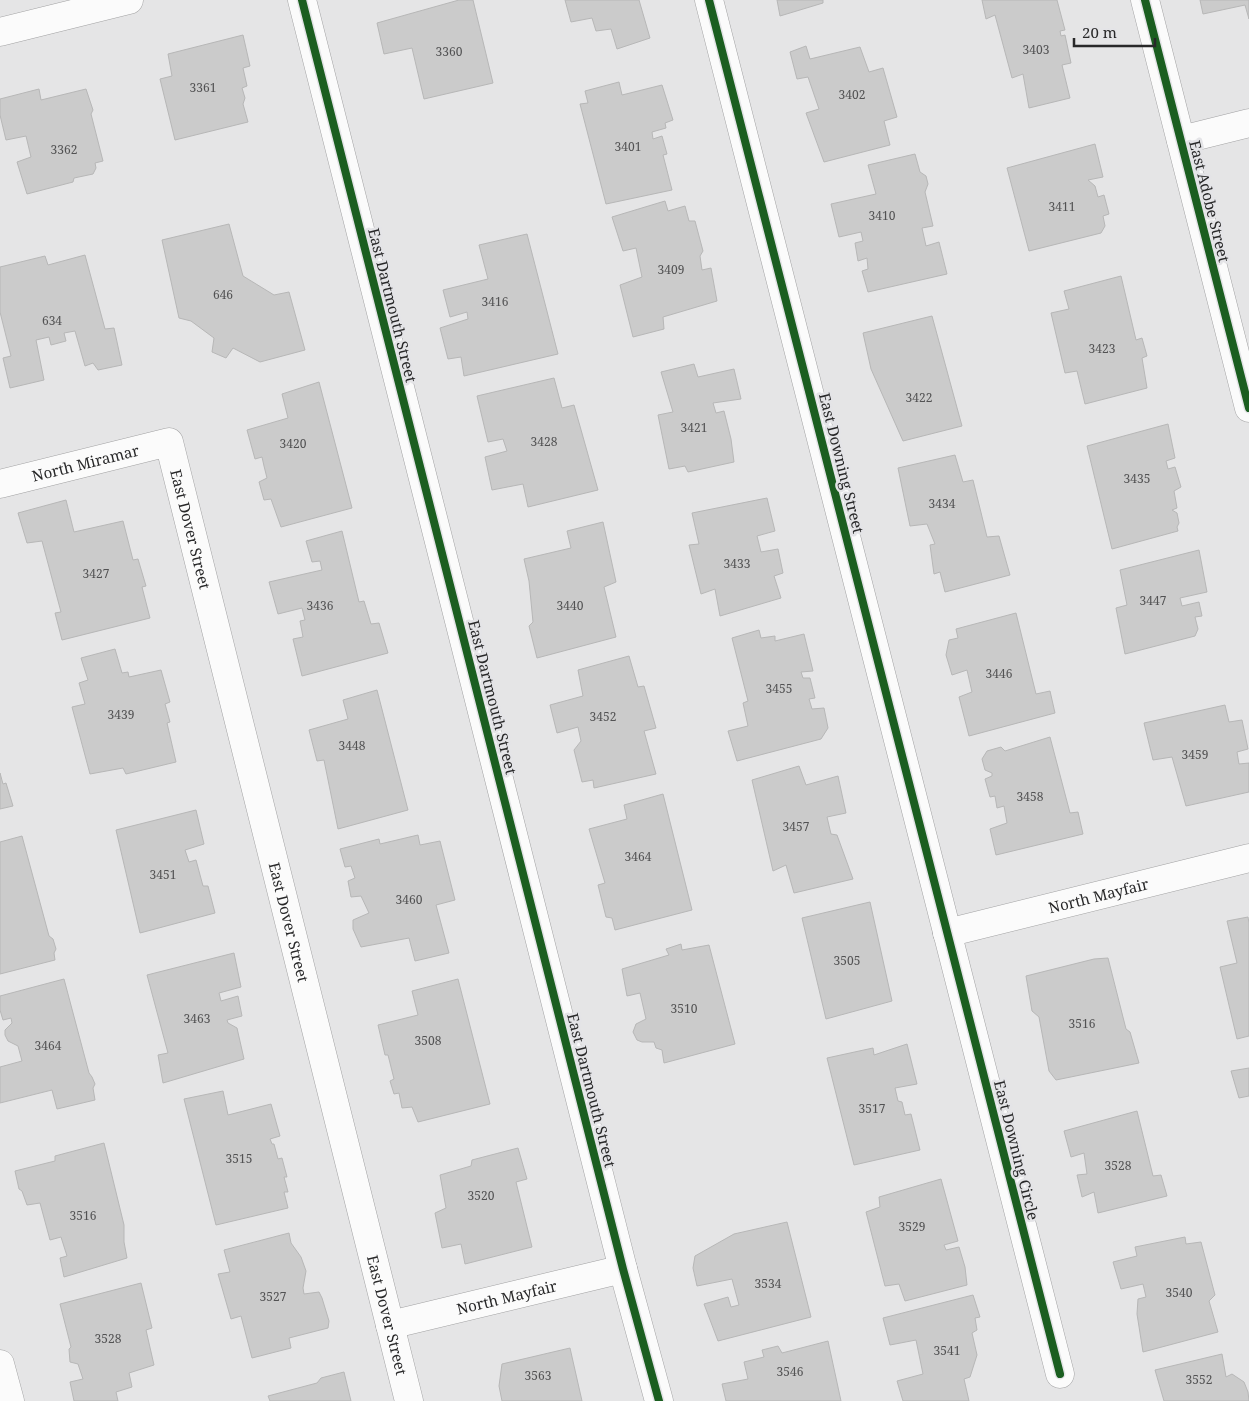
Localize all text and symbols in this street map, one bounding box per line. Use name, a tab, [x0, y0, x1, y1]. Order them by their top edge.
scale bar	[1074, 15, 1155, 47]
text: 20 m	[1082, 22, 1117, 42]
house number: 3403	[1023, 41, 1050, 58]
house number: 3360	[436, 43, 463, 60]
house number: 3361	[190, 79, 216, 96]
house number: 3402	[839, 86, 865, 103]
house number: 3401	[615, 138, 641, 155]
street label: East Adobe Street	[1185, 138, 1235, 264]
house number: 3362	[51, 141, 77, 158]
house number: 3411	[1049, 198, 1075, 215]
house number: 3410	[869, 207, 896, 224]
street label: East Dartmouth Street	[364, 226, 422, 384]
house number: 3409	[658, 261, 684, 278]
house number: 646	[213, 286, 233, 303]
house number: 3416	[482, 293, 509, 310]
house number: 634	[42, 312, 62, 329]
house number: 3423	[1089, 340, 1116, 357]
house number: 3422	[906, 389, 932, 406]
street label: East Downing Street	[815, 391, 869, 535]
house number: 3421	[681, 419, 707, 436]
house number: 3428	[531, 433, 558, 450]
house number: 3420	[280, 435, 307, 452]
street label: North Miramar	[30, 440, 141, 486]
street label: East Dover Street	[166, 467, 215, 591]
house number: 3435	[1124, 470, 1150, 487]
house number: 3434	[929, 495, 956, 512]
house number: 3433	[724, 555, 751, 572]
house number: 3427	[83, 565, 110, 582]
house number: 3447	[1140, 592, 1167, 609]
house number: 3436	[307, 597, 334, 614]
house number: 3440	[557, 597, 584, 614]
street label: East Dartmouth Street	[464, 618, 522, 776]
house number: 3446	[986, 665, 1013, 682]
house number: 3455	[766, 680, 792, 697]
house number: 3439	[108, 706, 134, 723]
house number: 3452	[590, 708, 616, 725]
house number: 3448	[339, 737, 366, 754]
house number: 3459	[1182, 746, 1208, 763]
house number: 3458	[1017, 788, 1044, 805]
house number: 3457	[783, 818, 810, 835]
house number: 3464	[625, 848, 652, 865]
street label: East Dover Street	[265, 860, 314, 984]
house number: 3451	[150, 866, 176, 883]
street label: North Mayfair	[1046, 873, 1151, 917]
house number: 3460	[396, 891, 423, 908]
house number: 3505	[834, 952, 860, 969]
house number: 3510	[671, 1000, 698, 1017]
house number: 3463	[184, 1010, 211, 1027]
street label: East Dartmouth Street	[563, 1011, 621, 1169]
house number: 3516	[1069, 1015, 1096, 1032]
house number: 3508	[415, 1032, 442, 1049]
house number: 3464	[35, 1037, 62, 1054]
street label: East Downing Circle	[990, 1078, 1044, 1222]
house number: 3517	[859, 1100, 886, 1117]
house number: 3515	[226, 1150, 252, 1167]
house number: 3528	[1105, 1157, 1132, 1174]
house number: 3520	[468, 1187, 495, 1204]
house number: 3516	[70, 1207, 97, 1224]
house number: 3529	[899, 1218, 925, 1235]
street label: East Dover Street	[363, 1253, 412, 1377]
street label: North Mayfair	[455, 1275, 559, 1319]
house number: 3534	[755, 1275, 782, 1292]
house number: 3540	[1166, 1284, 1193, 1301]
house number: 3527	[260, 1288, 287, 1305]
house number: 3528	[95, 1330, 122, 1347]
house number: 3541	[934, 1342, 960, 1359]
house number: 3546	[777, 1363, 804, 1380]
house number: 3563	[525, 1367, 552, 1384]
house number: 3552	[1186, 1371, 1212, 1388]

